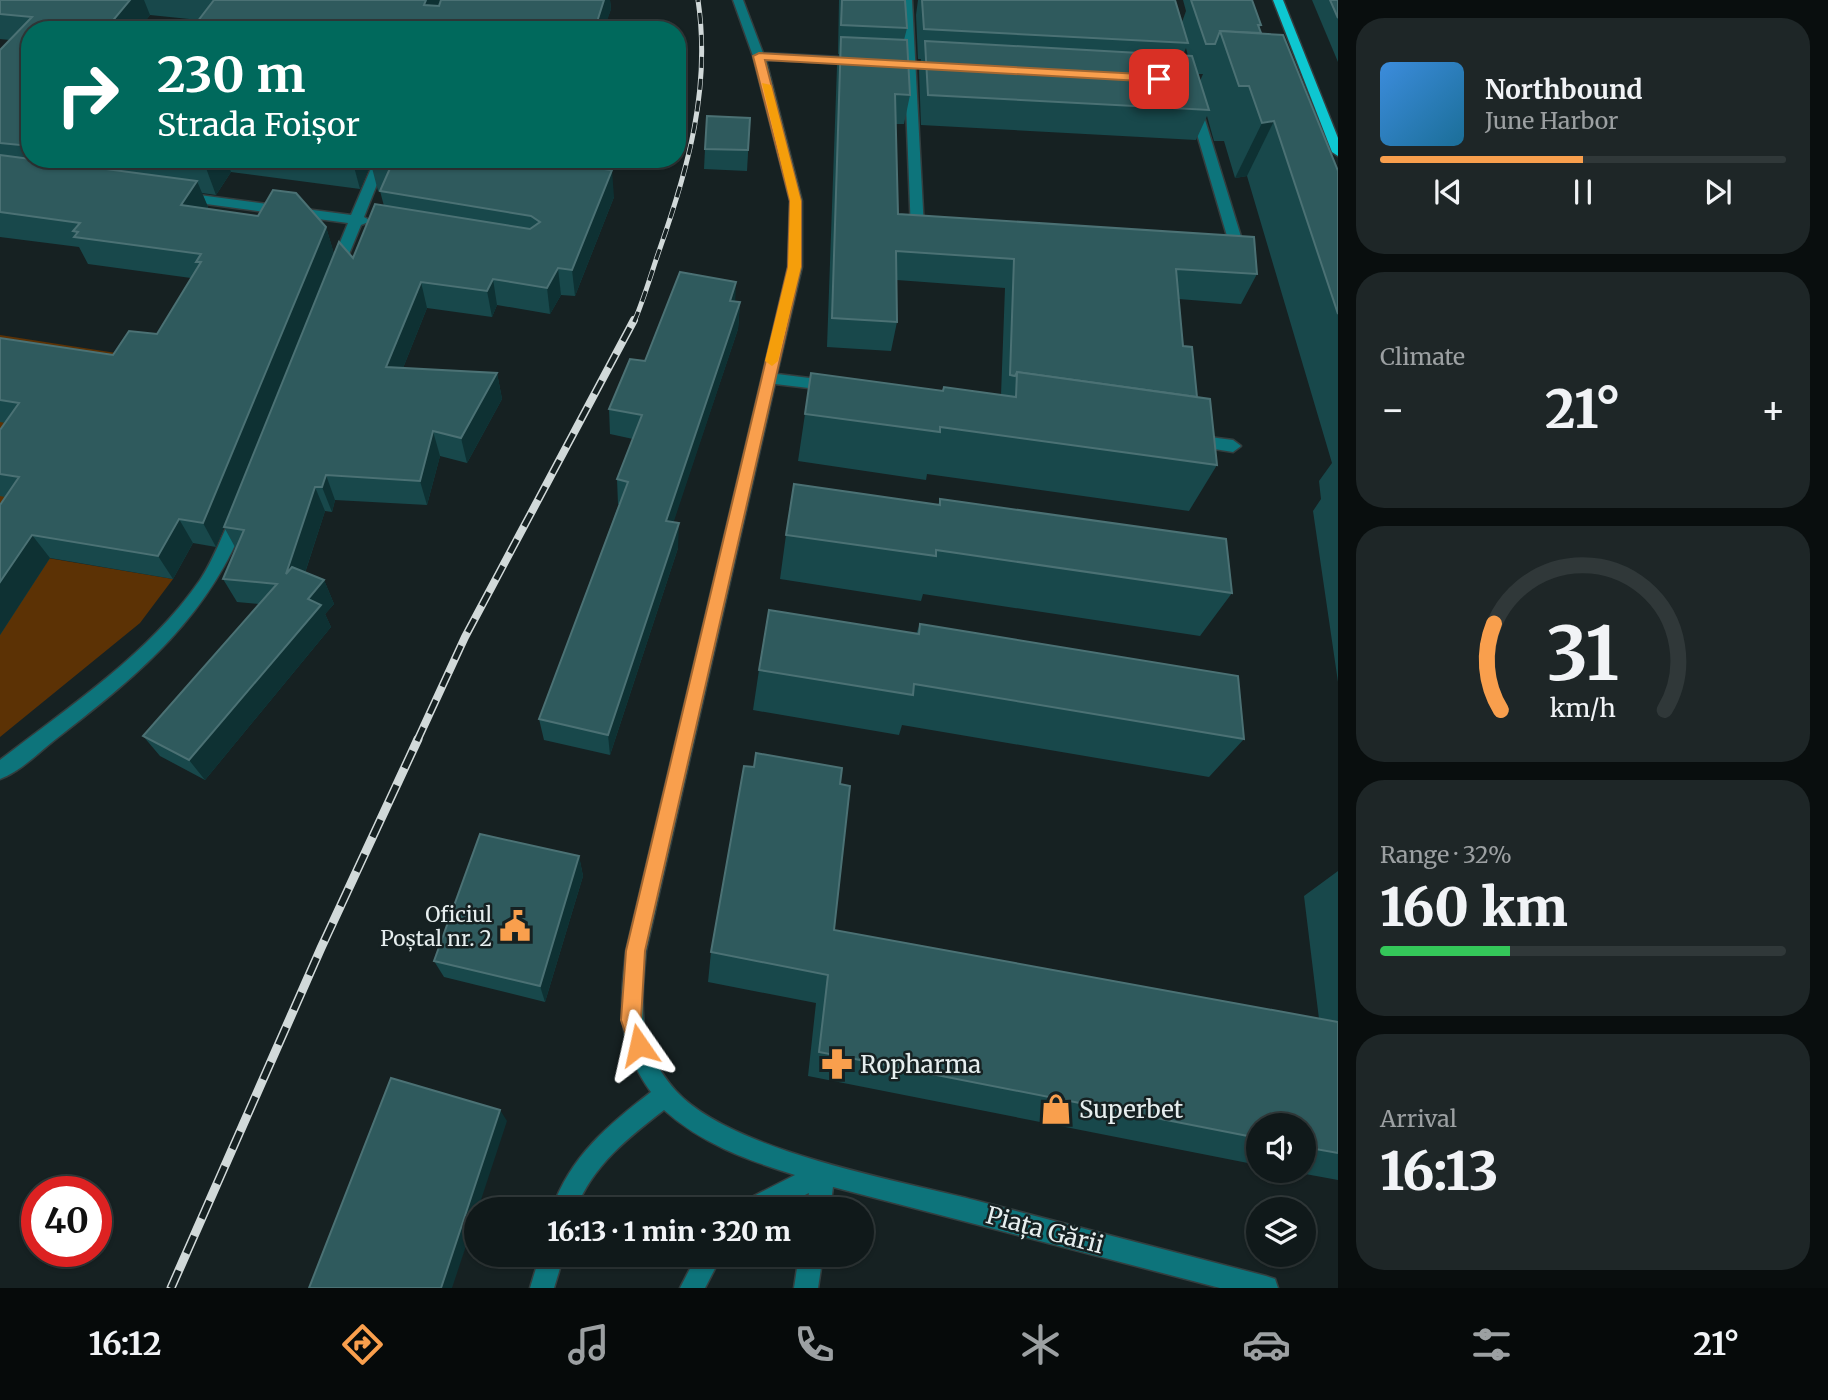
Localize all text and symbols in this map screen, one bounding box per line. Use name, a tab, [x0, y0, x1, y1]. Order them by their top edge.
text: 230 m	[157, 44, 305, 105]
icon: right	[42, 49, 133, 140]
pin	[1129, 49, 1189, 109]
icon: arrive	[1140, 60, 1178, 98]
text: Northbound	[1485, 73, 1643, 106]
text: Strada Foișor	[157, 105, 360, 145]
text: June Harbor	[1485, 106, 1618, 135]
icon: previous	[1429, 173, 1467, 211]
icon: pause	[1564, 173, 1602, 211]
icon: next	[1699, 173, 1737, 211]
text: Climate	[1380, 342, 1465, 371]
text: 21°	[1545, 377, 1621, 442]
text: −	[1380, 386, 1405, 433]
text: +	[1761, 386, 1786, 433]
text: 31	[1547, 608, 1619, 700]
text: km/h	[1550, 692, 1616, 724]
text: Range · 32%	[1380, 840, 1512, 869]
text: 160 km	[1380, 875, 1568, 940]
place label: Oficiul Poștal nr. 2	[380, 901, 493, 952]
public building icon: Oficiul Poștal nr. 2	[498, 909, 532, 943]
position arrow	[602, 1008, 676, 1082]
pharmacy icon: Ropharma	[820, 1047, 854, 1081]
place label: Ropharma	[860, 1049, 981, 1080]
shop icon: Superbet	[1039, 1092, 1073, 1126]
place label: Superbet	[1079, 1094, 1184, 1125]
text: Arrival	[1380, 1104, 1457, 1133]
map controls	[1246, 1113, 1316, 1267]
button: sound	[1246, 1113, 1316, 1183]
text: 16:13	[1380, 1139, 1499, 1204]
speed limit sign: 40	[21, 1176, 112, 1267]
button: layers	[1246, 1197, 1316, 1267]
street label: Piața Gării	[983, 1199, 1107, 1261]
text: 16:13 · 1 min · 320 m	[547, 1215, 791, 1248]
icon: directions	[338, 1320, 387, 1369]
icon: music	[564, 1320, 613, 1369]
icon: phone	[790, 1320, 839, 1369]
icon: climate	[1016, 1320, 1065, 1369]
icon: car	[1242, 1320, 1291, 1369]
icon: filters	[1467, 1320, 1516, 1369]
text: 16:12	[88, 1324, 161, 1364]
text: 21°	[1693, 1324, 1740, 1364]

